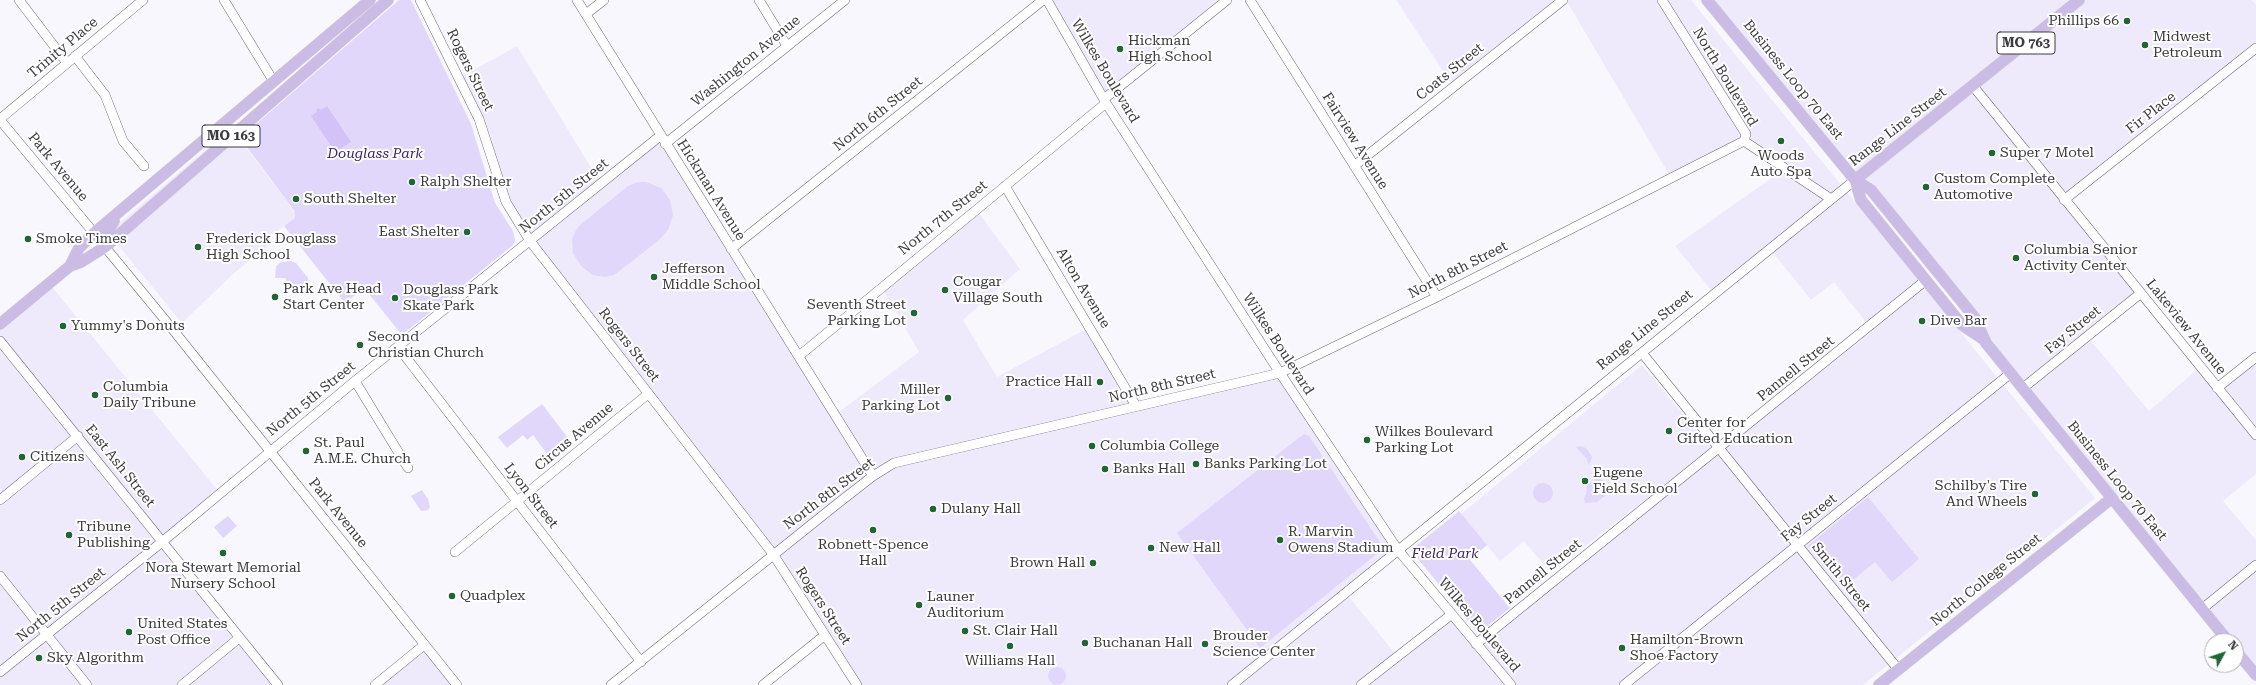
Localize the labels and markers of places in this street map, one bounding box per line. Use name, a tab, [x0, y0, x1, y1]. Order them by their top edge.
place label: Phillips 66	[2048, 13, 2119, 29]
marker: Phillips 66	[2122, 16, 2132, 26]
place label: Midwest Petroleum	[2153, 29, 2222, 62]
place label: Hickman High School	[1128, 33, 1212, 66]
marker: Midwest Petroleum	[2140, 40, 2150, 50]
marker: Hickman High School	[1115, 44, 1125, 54]
marker: Woods Auto Spa	[1776, 136, 1786, 146]
place label: Super 7 Motel	[2000, 145, 2094, 161]
place label: Woods Auto Spa	[1751, 148, 1811, 180]
marker: Super 7 Motel	[1987, 148, 1997, 158]
place label: Custom Complete Automotive	[1934, 171, 2055, 204]
place label: Ralph Shelter	[420, 174, 511, 190]
marker: Ralph Shelter	[407, 177, 417, 187]
marker: Custom Complete Automotive	[1921, 182, 1931, 192]
place label: South Shelter	[304, 191, 396, 207]
marker: South Shelter	[291, 194, 301, 204]
place label: East Shelter	[379, 224, 459, 240]
marker: East Shelter	[462, 227, 472, 237]
place label: Smoke Times	[36, 231, 127, 247]
place label: Frederick Douglass High School	[206, 231, 336, 264]
marker: Smoke Times	[23, 234, 33, 244]
marker: Frederick Douglass High School	[193, 242, 203, 252]
place label: Columbia Senior Activity Center	[2024, 242, 2137, 274]
marker: Columbia Senior Activity Center	[2011, 253, 2021, 263]
place label: Jefferson Middle School	[662, 261, 761, 294]
marker: Jefferson Middle School	[649, 272, 659, 282]
place label: Cougar Village South	[953, 274, 1043, 306]
place label: Park Ave Head Start Center	[283, 281, 381, 314]
place label: Douglass Park Skate Park	[403, 282, 499, 314]
marker: Cougar Village South	[940, 285, 950, 295]
marker: Park Ave Head Start Center	[270, 292, 280, 302]
marker: Douglass Park Skate Park	[390, 293, 400, 303]
place label: Seventh Street Parking Lot	[807, 297, 906, 330]
marker: Seventh Street Parking Lot	[909, 308, 919, 318]
place label: Dive Bar	[1930, 313, 1987, 329]
marker: Dive Bar	[1917, 316, 1927, 326]
place label: Yummy's Donuts	[71, 318, 185, 334]
marker: Yummy's Donuts	[58, 321, 68, 331]
place label: Second Christian Church	[368, 329, 484, 362]
marker: Second Christian Church	[355, 340, 365, 350]
place label: Practice Hall	[1006, 374, 1092, 390]
marker: Practice Hall	[1095, 377, 1105, 387]
place label: Columbia Daily Tribune	[103, 379, 196, 412]
place label: Miller Parking Lot	[862, 382, 940, 414]
marker: Columbia Daily Tribune	[90, 390, 100, 400]
marker: Miller Parking Lot	[943, 393, 953, 403]
place label: Center for Gifted Education	[1677, 415, 1793, 448]
place label: Wilkes Boulevard Parking Lot	[1375, 424, 1493, 456]
marker: Center for Gifted Education	[1664, 426, 1674, 436]
place label: St. Paul A.M.E. Church	[314, 435, 411, 468]
marker: Wilkes Boulevard Parking Lot	[1362, 435, 1372, 445]
place label: Columbia College	[1100, 438, 1219, 454]
marker: Columbia College	[1087, 441, 1097, 451]
marker: St. Paul A.M.E. Church	[301, 446, 311, 456]
place label: Citizens	[30, 449, 84, 465]
marker: Citizens	[17, 452, 27, 462]
place label: Banks Parking Lot	[1204, 456, 1327, 472]
marker: Banks Parking Lot	[1191, 459, 1201, 469]
place label: Banks Hall	[1113, 461, 1185, 477]
marker: Banks Hall	[1100, 464, 1110, 474]
place label: Eugene Field School	[1593, 465, 1678, 498]
marker: Eugene Field School	[1580, 476, 1590, 486]
place label: Schilby's Tire And Wheels	[1935, 478, 2027, 510]
marker: Schilby's Tire And Wheels	[2030, 489, 2040, 499]
place label: Dulany Hall	[941, 501, 1021, 517]
marker: Dulany Hall	[928, 504, 938, 514]
place label: Tribune Publishing	[77, 519, 150, 552]
place label: R. Marvin Owens Stadium	[1288, 524, 1394, 556]
marker: Robnett-Spence Hall	[868, 525, 878, 535]
marker: Tribune Publishing	[64, 530, 74, 540]
marker: R. Marvin Owens Stadium	[1275, 535, 1285, 545]
place label: Robnett-Spence Hall	[818, 537, 928, 570]
place label: New Hall	[1159, 540, 1220, 556]
marker: New Hall	[1146, 543, 1156, 553]
marker: Nora Stewart Memorial Nursery School	[218, 548, 228, 558]
place label: Brown Hall	[1010, 555, 1085, 571]
marker: Brown Hall	[1088, 558, 1098, 568]
place label: Nora Stewart Memorial Nursery School	[145, 560, 301, 592]
place label: Quadplex	[460, 588, 525, 604]
place label: Launer Auditorium	[927, 589, 1004, 622]
marker: Quadplex	[447, 591, 457, 601]
marker: Launer Auditorium	[914, 600, 924, 610]
place label: United States Post Office	[137, 616, 227, 648]
place label: St. Clair Hall	[973, 623, 1058, 639]
marker: St. Clair Hall	[960, 626, 970, 636]
marker: United States Post Office	[124, 627, 134, 637]
place label: Brouder Science Center	[1213, 628, 1315, 660]
place label: Hamilton-Brown Shoe Factory	[1630, 632, 1743, 664]
place label: Buchanan Hall	[1093, 635, 1192, 651]
marker: Buchanan Hall	[1080, 638, 1090, 648]
marker: Brouder Science Center	[1200, 639, 1210, 649]
marker: Williams Hall	[1005, 641, 1015, 651]
marker: Hamilton-Brown Shoe Factory	[1617, 643, 1627, 653]
place label: Sky Algorithm	[47, 650, 144, 666]
marker: Sky Algorithm	[34, 653, 44, 663]
place label: Williams Hall	[965, 653, 1055, 669]

